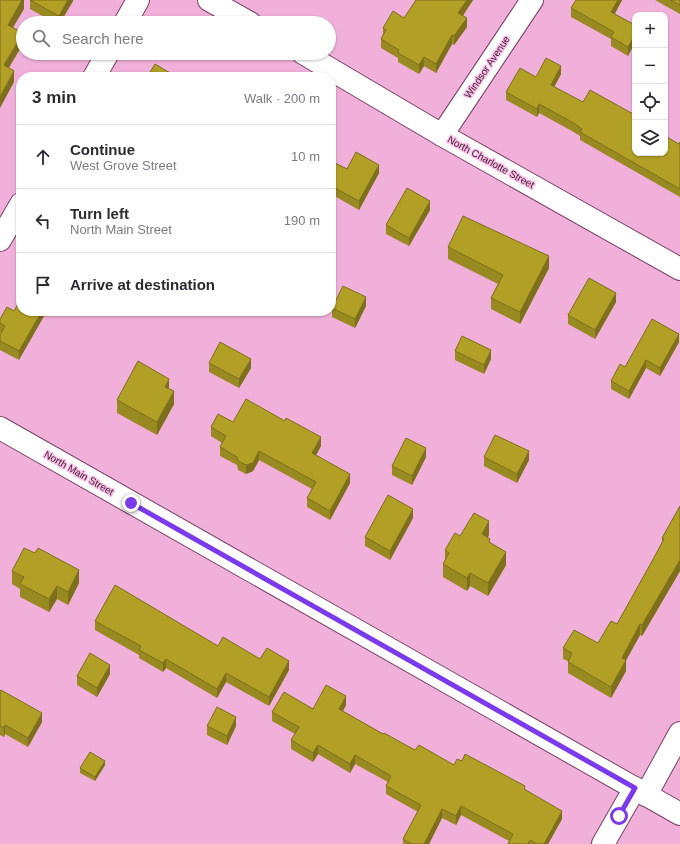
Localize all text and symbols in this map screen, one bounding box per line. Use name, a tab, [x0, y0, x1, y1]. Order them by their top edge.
map controls	[632, 12, 668, 156]
button: +	[632, 12, 668, 48]
search box	[16, 16, 336, 60]
icon: search	[30, 27, 52, 49]
text: Search here	[62, 30, 144, 47]
street label: Windsor Avenue	[462, 33, 512, 100]
button: −	[632, 48, 668, 84]
button: locate	[632, 84, 668, 120]
text: 3 min	[32, 88, 76, 107]
text: Walk · 200 m	[244, 91, 320, 106]
button: layers	[632, 120, 668, 156]
street label: North Charlotte Street	[446, 134, 536, 190]
text: Continue	[70, 141, 135, 158]
icon: ahead	[32, 146, 54, 168]
text: 10 m	[291, 149, 320, 164]
text: West Grove Street	[70, 158, 177, 173]
text: Turn left	[70, 205, 129, 222]
icon: left	[32, 210, 54, 232]
text: 190 m	[284, 213, 320, 228]
text: North Main Street	[70, 222, 172, 237]
icon: arrive	[32, 274, 54, 296]
text: Arrive at destination	[70, 276, 215, 293]
street label: North Main Street	[42, 449, 116, 497]
route end	[122, 494, 140, 512]
route start	[610, 807, 628, 825]

